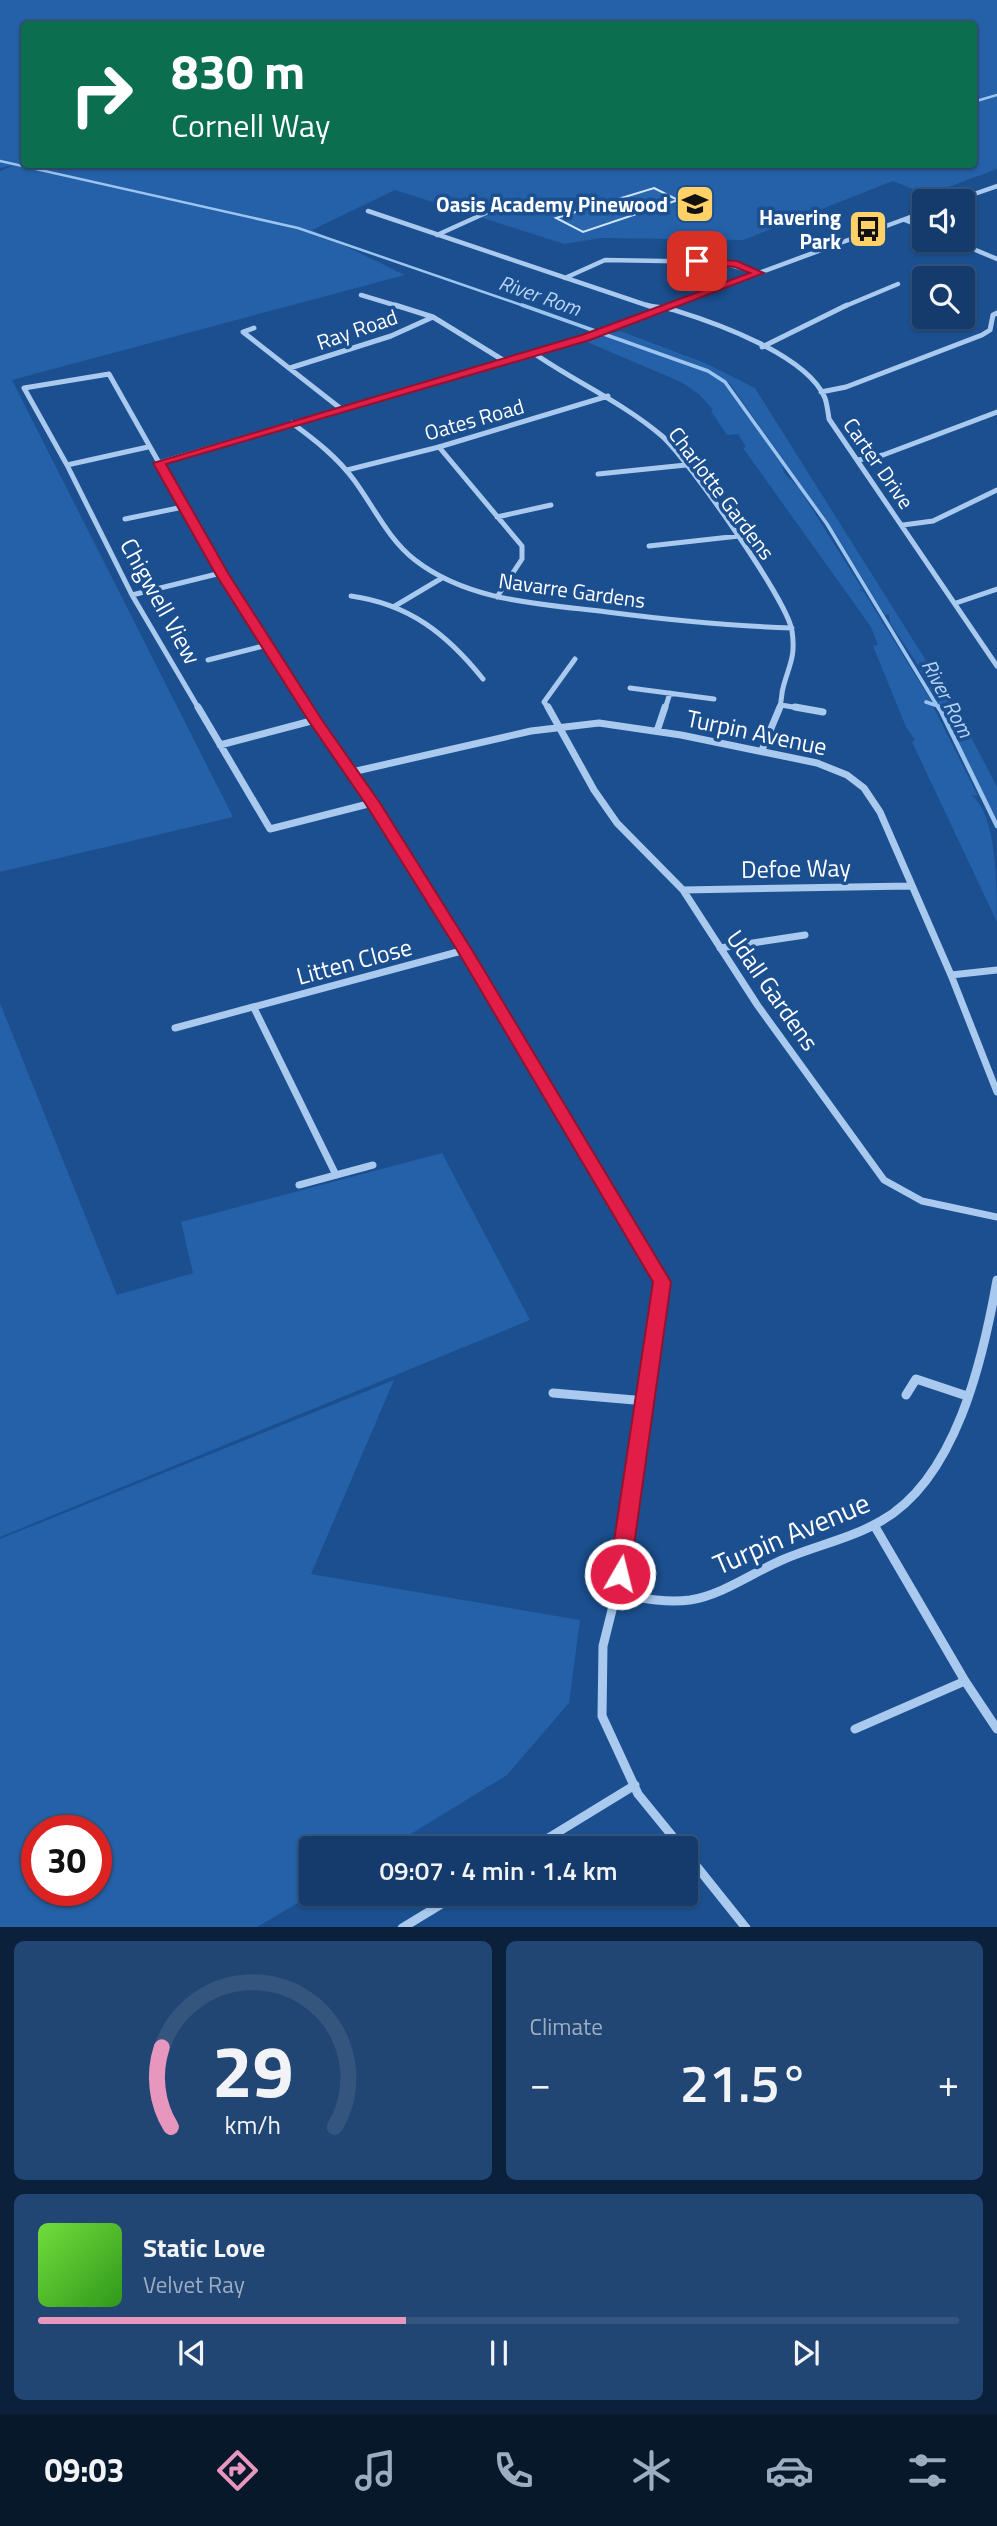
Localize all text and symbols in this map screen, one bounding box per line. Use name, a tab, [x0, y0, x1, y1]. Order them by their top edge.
text: 830 m	[171, 33, 305, 108]
icon: right	[56, 49, 147, 140]
text: Cornell Way	[171, 101, 330, 149]
school or university icon: Oasis Academy Pinewood	[674, 183, 716, 225]
place label: Oasis Academy Pinewood	[436, 188, 668, 220]
map controls	[912, 189, 975, 329]
button: sound	[912, 189, 975, 252]
place label: Havering Park	[759, 201, 841, 257]
bus stop icon: Havering Park	[847, 208, 889, 250]
pin	[667, 231, 727, 291]
icon: arrive	[678, 242, 716, 280]
water label: River Rom	[495, 266, 586, 324]
button: search	[912, 266, 975, 329]
street label: Ray Road	[312, 300, 402, 358]
street label: Oates Road	[420, 390, 528, 448]
street label: Carter Drive	[836, 411, 922, 515]
street label: Charlotte Gardens	[661, 420, 783, 566]
street label: Chigwell View	[111, 531, 211, 671]
street label: Navarre Gardens	[497, 564, 647, 616]
water label: River Rom	[914, 653, 982, 744]
street label: Turpin Avenue	[683, 700, 831, 764]
street label: Defoe Way	[741, 849, 852, 887]
street label: Udall Gardens	[718, 922, 828, 1058]
street label: Litten Close	[292, 928, 416, 994]
street label: Turpin Avenue	[706, 1481, 876, 1585]
position arrow	[583, 1537, 657, 1611]
speed limit sign: 30	[21, 1815, 112, 1906]
text: 09:07 · 4 min · 1.4 km	[379, 1851, 618, 1890]
text: Climate	[530, 2009, 603, 2044]
text: 29	[212, 2015, 294, 2125]
text: 21.5°	[680, 2043, 809, 2122]
text: −	[530, 2054, 551, 2112]
text: +	[938, 2054, 959, 2112]
text: km/h	[224, 2105, 281, 2143]
text: Static Love	[143, 2228, 265, 2267]
text: Velvet Ray	[143, 2267, 245, 2302]
icon: previous	[173, 2334, 211, 2372]
icon: pause	[480, 2334, 518, 2372]
icon: next	[787, 2334, 825, 2372]
text: 09:03	[45, 2446, 124, 2494]
icon: directions	[213, 2446, 262, 2495]
icon: music	[351, 2446, 400, 2495]
icon: phone	[489, 2446, 538, 2495]
icon: climate	[627, 2446, 676, 2495]
icon: car	[765, 2446, 814, 2495]
icon: filters	[903, 2446, 952, 2495]

